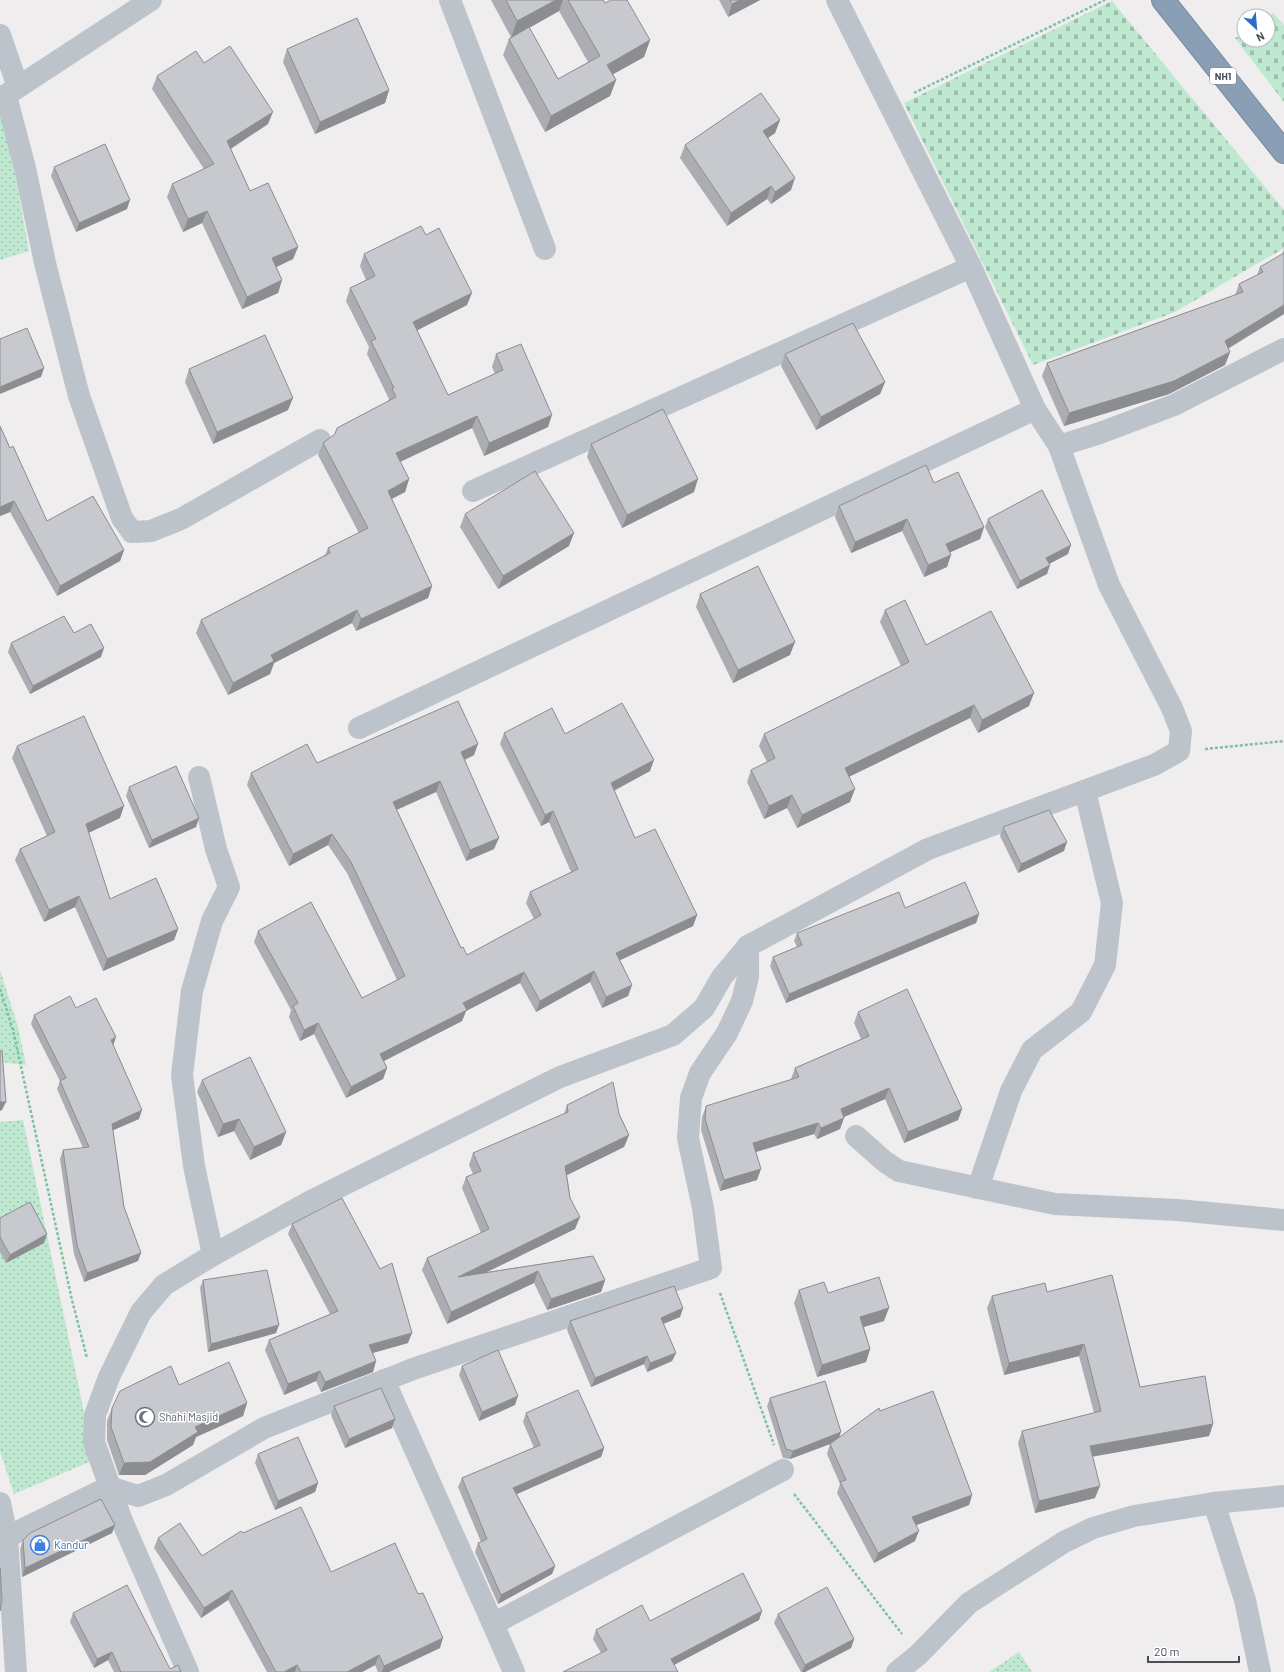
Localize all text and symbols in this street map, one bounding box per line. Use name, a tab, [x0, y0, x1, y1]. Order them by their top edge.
north arrow	[1236, 8, 1276, 48]
text: N	[1254, 30, 1267, 45]
road number: NH1	[1210, 68, 1236, 84]
mosque icon: Shahi Masjid	[134, 1406, 156, 1428]
place label: Shahi Masjid	[159, 1410, 218, 1423]
shop icon: Kandur	[29, 1534, 51, 1556]
place label: Kandur	[54, 1538, 88, 1551]
scale bar	[1148, 1638, 1239, 1664]
text: 20 m	[1154, 1644, 1180, 1658]

